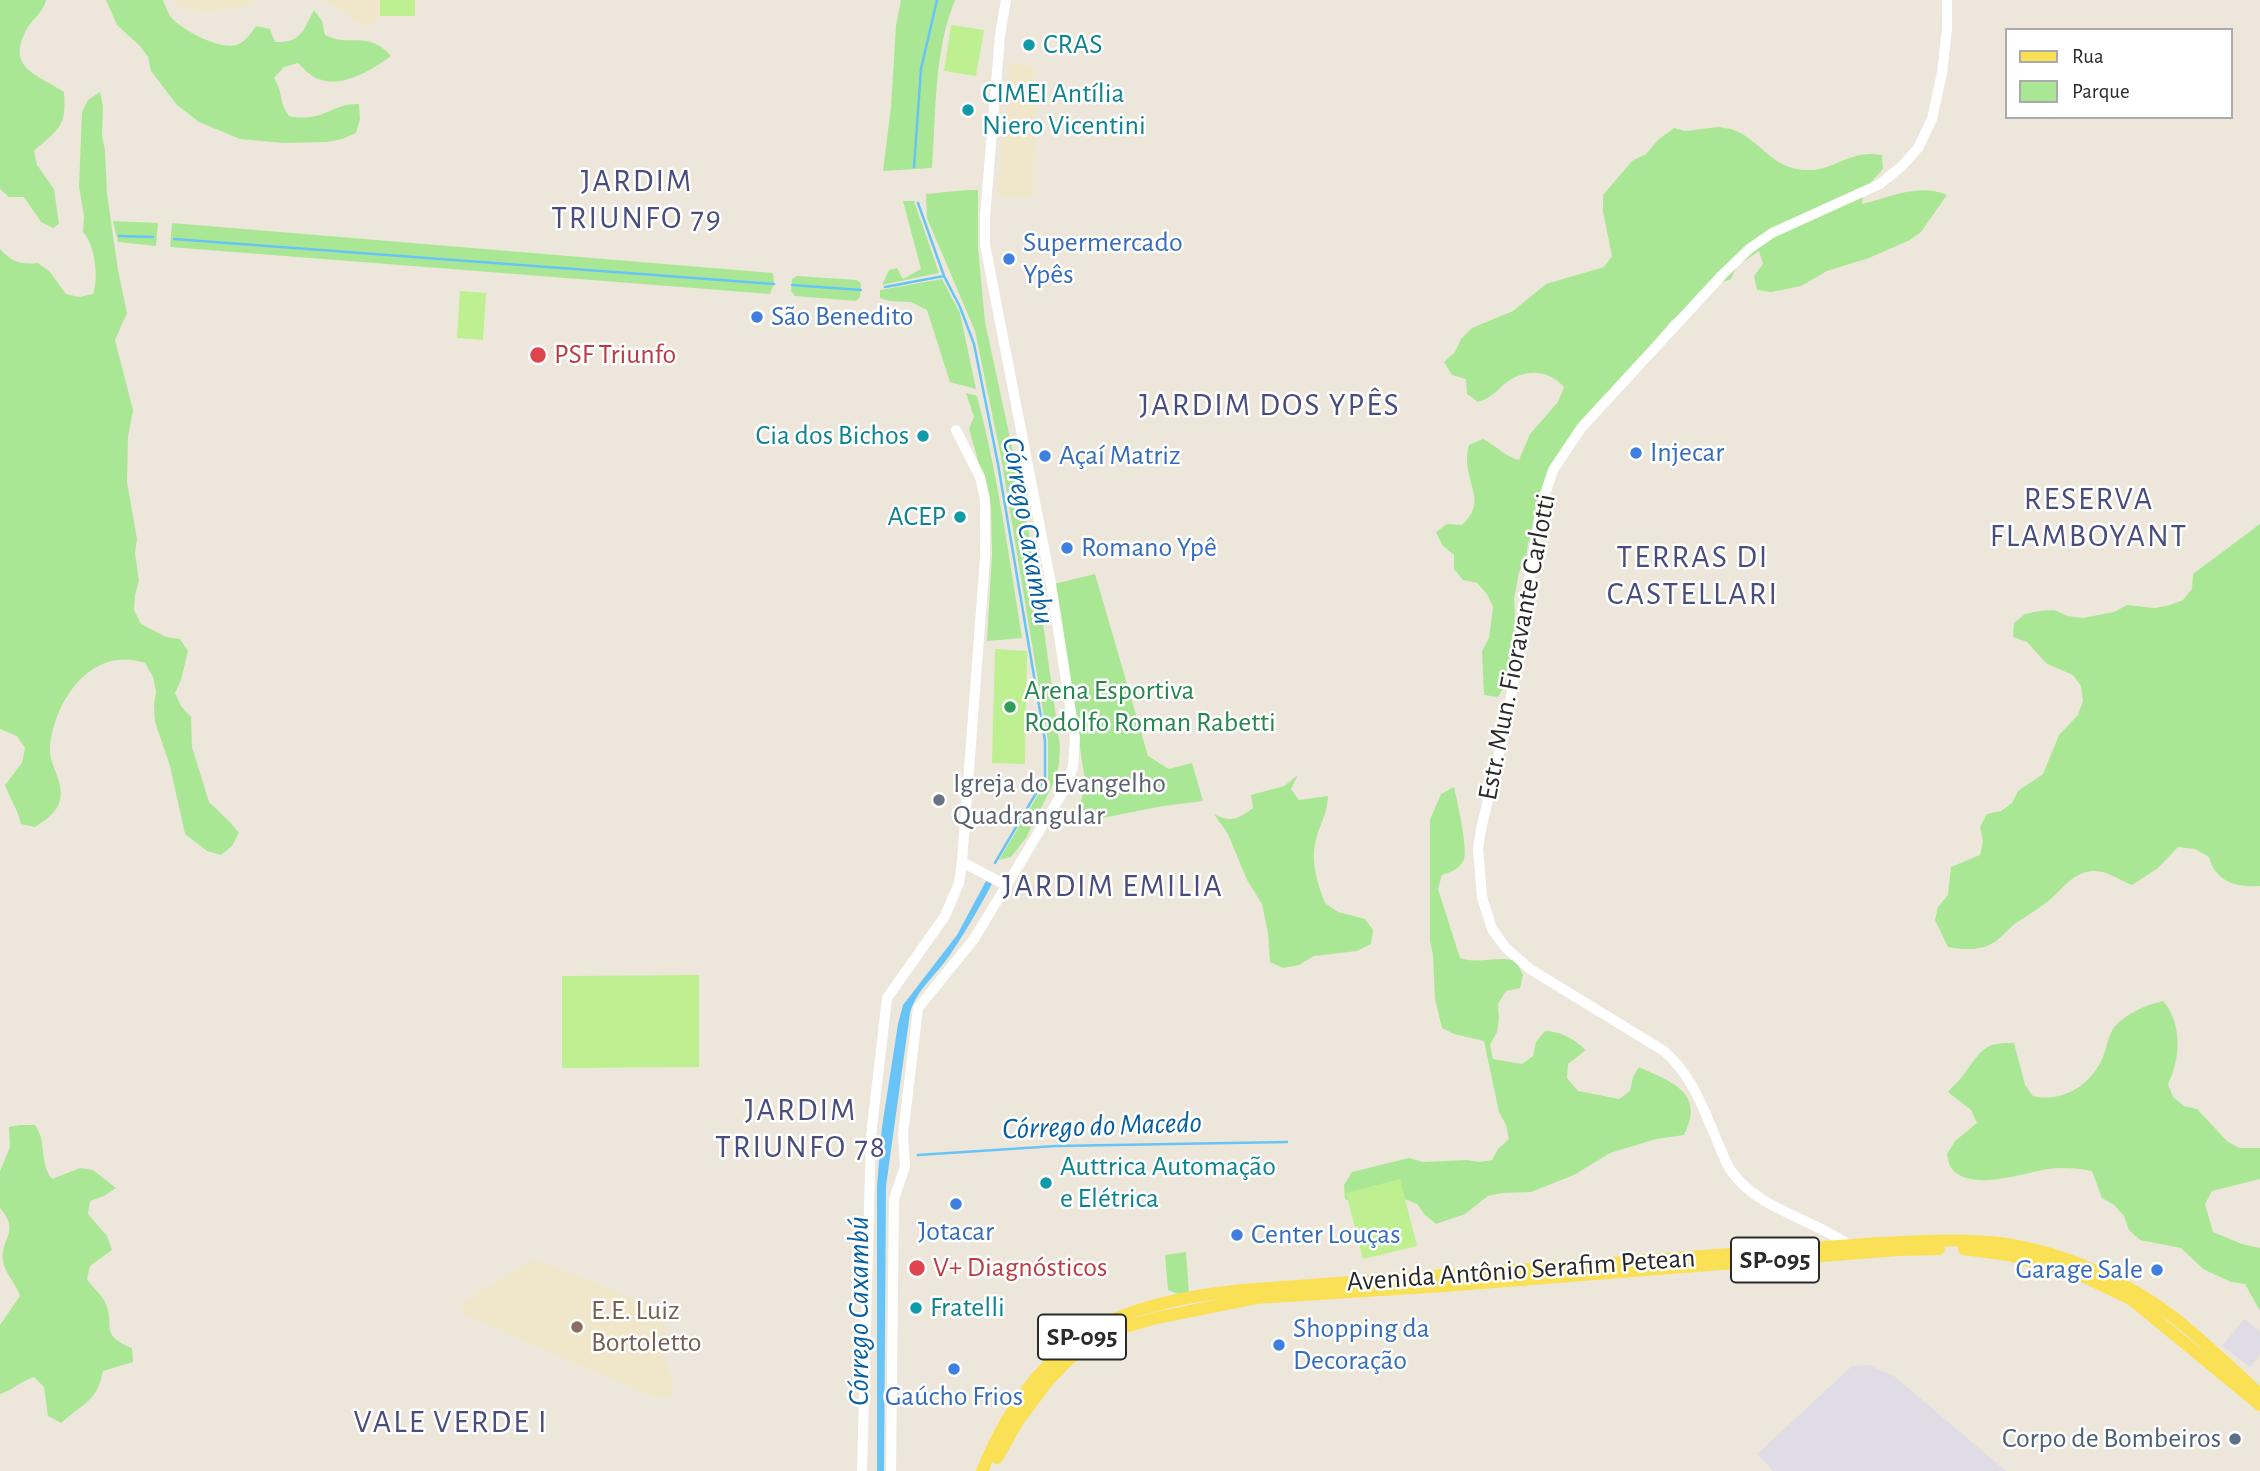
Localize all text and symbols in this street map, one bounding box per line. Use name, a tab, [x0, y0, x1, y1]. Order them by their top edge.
place label: CRAS	[1043, 28, 1102, 62]
legend	[2004, 28, 2232, 119]
marker: CRAS	[1021, 37, 1037, 53]
text: Rua	[2072, 46, 2104, 67]
place label: CIMEI Antília Niero Vicentini	[982, 77, 1146, 143]
text: Parque	[2072, 81, 2130, 102]
marker: CIMEI Antília Niero Vicentini	[960, 102, 976, 118]
district label: JARDIM TRIUNFO 79	[552, 162, 722, 237]
place label: Supermercado Ypês	[1023, 226, 1183, 292]
marker: Supermercado Ypês	[1001, 251, 1017, 267]
place label: São Benedito	[771, 300, 914, 334]
marker: São Benedito	[749, 309, 765, 325]
place label: PSF Triunfo	[554, 338, 676, 372]
marker: PSF Triunfo	[528, 345, 548, 365]
district label: JARDIM DOS YPÊS	[1141, 386, 1399, 424]
place label: Cia dos Bichos	[756, 419, 909, 453]
marker: Cia dos Bichos	[915, 428, 931, 444]
water label: Córrego Caxambu	[994, 434, 1062, 628]
place label: Injecar	[1650, 436, 1724, 470]
place label: Açaí Matriz	[1059, 439, 1181, 473]
marker: Injecar	[1628, 445, 1644, 461]
marker: Açaí Matriz	[1037, 448, 1053, 464]
district label: RESERVA FLAMBOYANT	[1991, 480, 2187, 555]
street label: Estr. Mun. Fioravante Carlotti	[1471, 491, 1563, 803]
place label: ACEP	[888, 500, 946, 534]
marker: ACEP	[952, 509, 968, 525]
place label: Romano Ypê	[1081, 531, 1217, 565]
district label: TERRAS DI CASTELLARI	[1608, 538, 1778, 613]
marker: Romano Ypê	[1059, 540, 1075, 556]
place label: Arena Esportiva Rodolfo Roman Rabetti	[1024, 674, 1276, 740]
marker: Arena Esportiva Rodolfo Roman Rabetti	[1002, 699, 1018, 715]
place label: Igreja do Evangelho Quadrangular	[953, 767, 1166, 833]
marker: Igreja do Evangelho Quadrangular	[931, 792, 947, 808]
district label: JARDIM EMILIA	[1004, 867, 1222, 905]
district label: JARDIM TRIUNFO 78	[716, 1091, 886, 1166]
water label: Córrego do Macedo	[1002, 1105, 1202, 1147]
place label: Auttrica Automação e Elétrica	[1060, 1150, 1276, 1216]
marker: Auttrica Automação e Elétrica	[1038, 1175, 1054, 1191]
marker: Jotacar	[948, 1196, 964, 1212]
place label: Jotacar	[918, 1215, 994, 1249]
water label: Córrego Caxambú	[841, 1216, 877, 1406]
place label: Center Louças	[1251, 1218, 1401, 1252]
marker: Center Louças	[1229, 1227, 1245, 1243]
road number: SP-095	[1731, 1238, 1819, 1282]
street label: Avenida Antônio Serafim Petean	[1345, 1241, 1697, 1299]
place label: V+ Diagnósticos	[933, 1251, 1107, 1285]
place label: Garage Sale	[2016, 1253, 2143, 1287]
marker: V+ Diagnósticos	[907, 1258, 927, 1278]
marker: Garage Sale	[2149, 1262, 2165, 1278]
place label: Fratelli	[930, 1291, 1005, 1325]
place label: E.E. Luiz Bortoletto	[591, 1294, 702, 1360]
marker: Fratelli	[908, 1300, 924, 1316]
place label: Shopping da Decoração	[1293, 1312, 1430, 1378]
road number: SP-095	[1038, 1314, 1126, 1360]
marker: E.E. Luiz Bortoletto	[569, 1319, 585, 1335]
marker: Shopping da Decoração	[1271, 1337, 1287, 1353]
marker: Gaúcho Frios	[946, 1361, 962, 1377]
place label: Gaúcho Frios	[885, 1380, 1023, 1414]
district label: VALE VERDE I	[355, 1403, 547, 1441]
place label: Corpo de Bombeiros	[2002, 1422, 2221, 1456]
marker: Corpo de Bombeiros	[2227, 1431, 2243, 1447]

